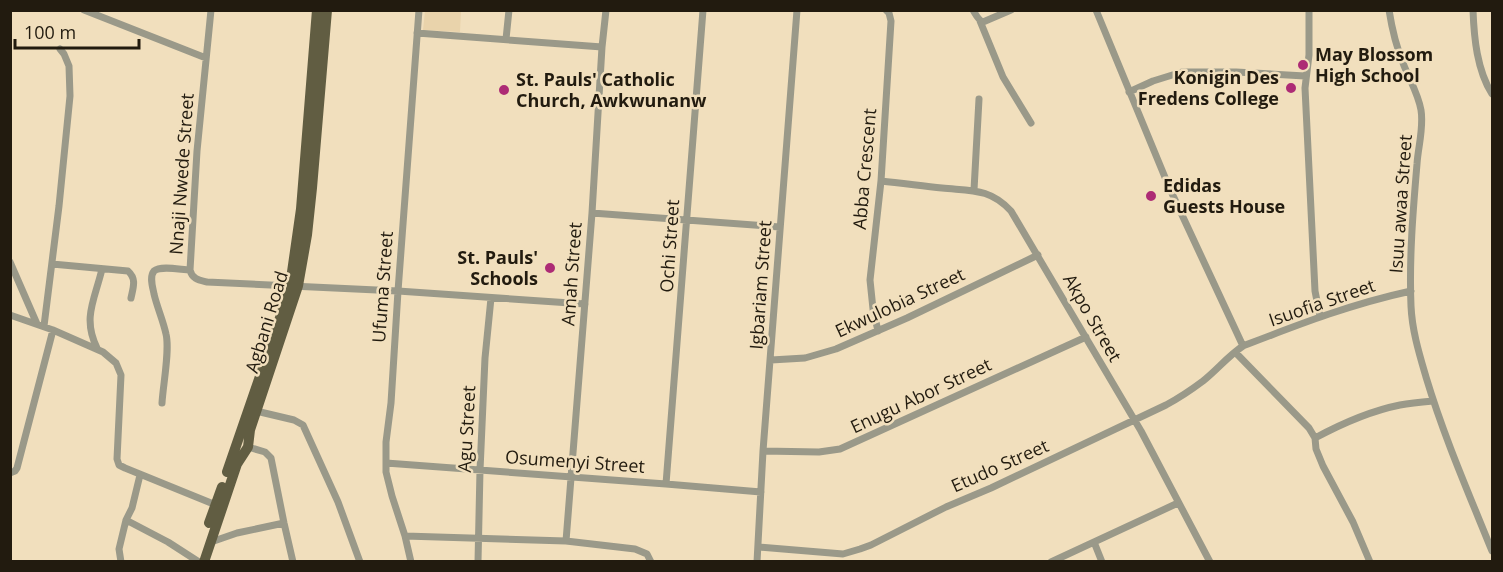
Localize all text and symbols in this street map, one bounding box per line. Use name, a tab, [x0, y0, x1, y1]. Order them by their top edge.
scale bar	[15, 12, 140, 50]
text: 100 m	[24, 20, 76, 44]
place label: May Blossom High School	[1315, 42, 1433, 87]
marker: May Blossom High School	[1296, 58, 1310, 72]
place label: Konigin Des Fredens College	[1138, 65, 1279, 110]
place label: St. Pauls' Catholic Church, Awkwunanw	[516, 67, 707, 112]
marker: Konigin Des Fredens College	[1284, 81, 1298, 95]
marker: St. Pauls' Catholic Church, Awkwunanw	[497, 83, 511, 97]
street label: Nnaji Nwede Street	[163, 92, 199, 256]
street label: Abba Crescent	[847, 107, 881, 231]
street label: Isuu awaa Street	[1383, 134, 1417, 274]
place label: Edidas Guests House	[1163, 173, 1285, 218]
marker: Edidas Guests House	[1144, 189, 1158, 203]
street label: Ochi Street	[654, 199, 684, 293]
street label: Igbariam Street	[744, 220, 776, 350]
street label: Amah Street	[555, 221, 587, 327]
street label: Ufuma Street	[366, 230, 398, 344]
place label: St. Pauls' Schools	[457, 245, 538, 290]
marker: St. Pauls' Schools	[543, 261, 557, 275]
street label: Ekwulobia Street	[831, 262, 968, 343]
street label: Agbani Road	[239, 268, 293, 376]
street label: Akpo Street	[1058, 269, 1128, 366]
street label: Isuofia Street	[1265, 273, 1378, 331]
street label: Enugu Abor Street	[846, 352, 995, 438]
street label: Agu Street	[452, 385, 480, 473]
street label: Etudo Street	[947, 433, 1052, 497]
street label: Osumenyi Street	[504, 444, 646, 478]

